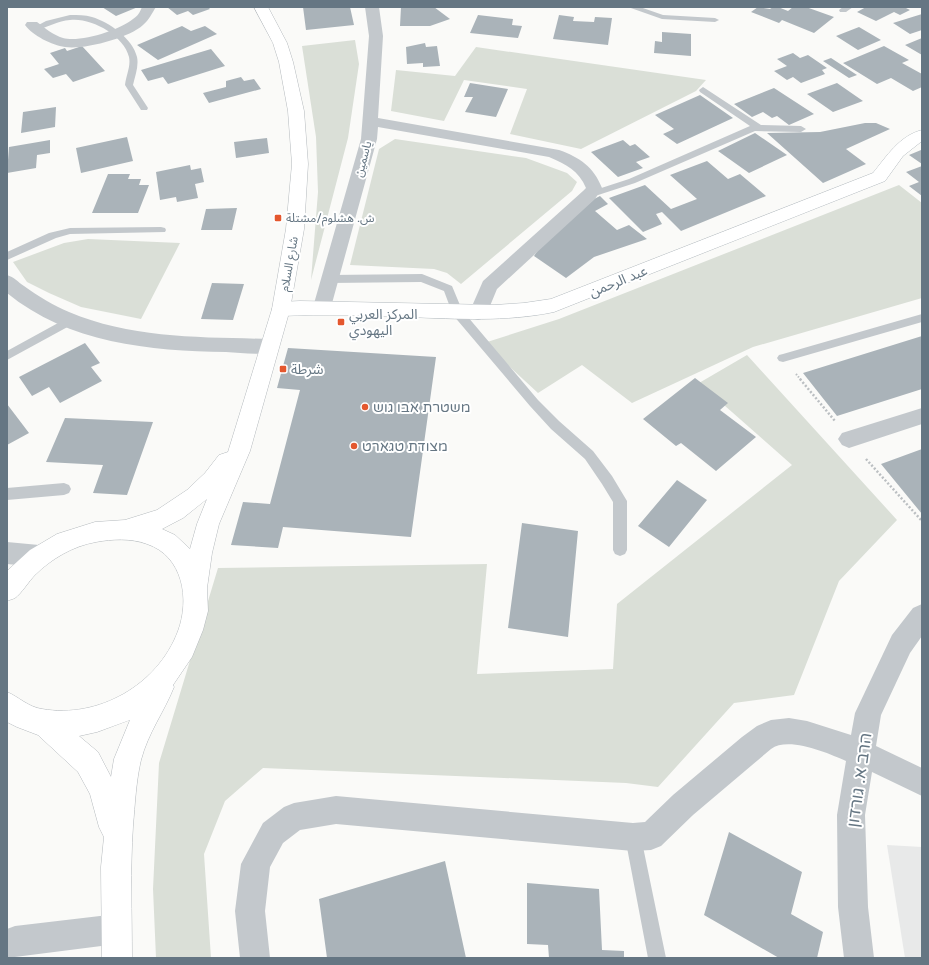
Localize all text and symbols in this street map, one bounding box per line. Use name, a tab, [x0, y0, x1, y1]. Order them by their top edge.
street label: ياسمين	[351, 139, 375, 179]
place label: ش. هشلوم/مشتلة	[286, 211, 375, 227]
marker: ش. هشلوم/مشتلة	[273, 213, 283, 223]
street label: شارع السلام	[277, 235, 303, 293]
street label: عبد الرحمن	[587, 262, 650, 301]
place label: المركز العربي اليهودي	[349, 306, 417, 341]
marker: المركز العربي اليهودي	[336, 317, 346, 327]
place label: شرطة	[291, 361, 323, 378]
marker: شرطة	[278, 364, 288, 374]
place label: משטרת אבו גוש	[373, 399, 470, 416]
marker: משטרת אבו גוש	[360, 402, 370, 412]
place label: מצודת טגארט	[362, 438, 448, 455]
marker: מצודת טגארט	[349, 441, 359, 451]
street label: הרב א. גורדון	[842, 731, 877, 829]

